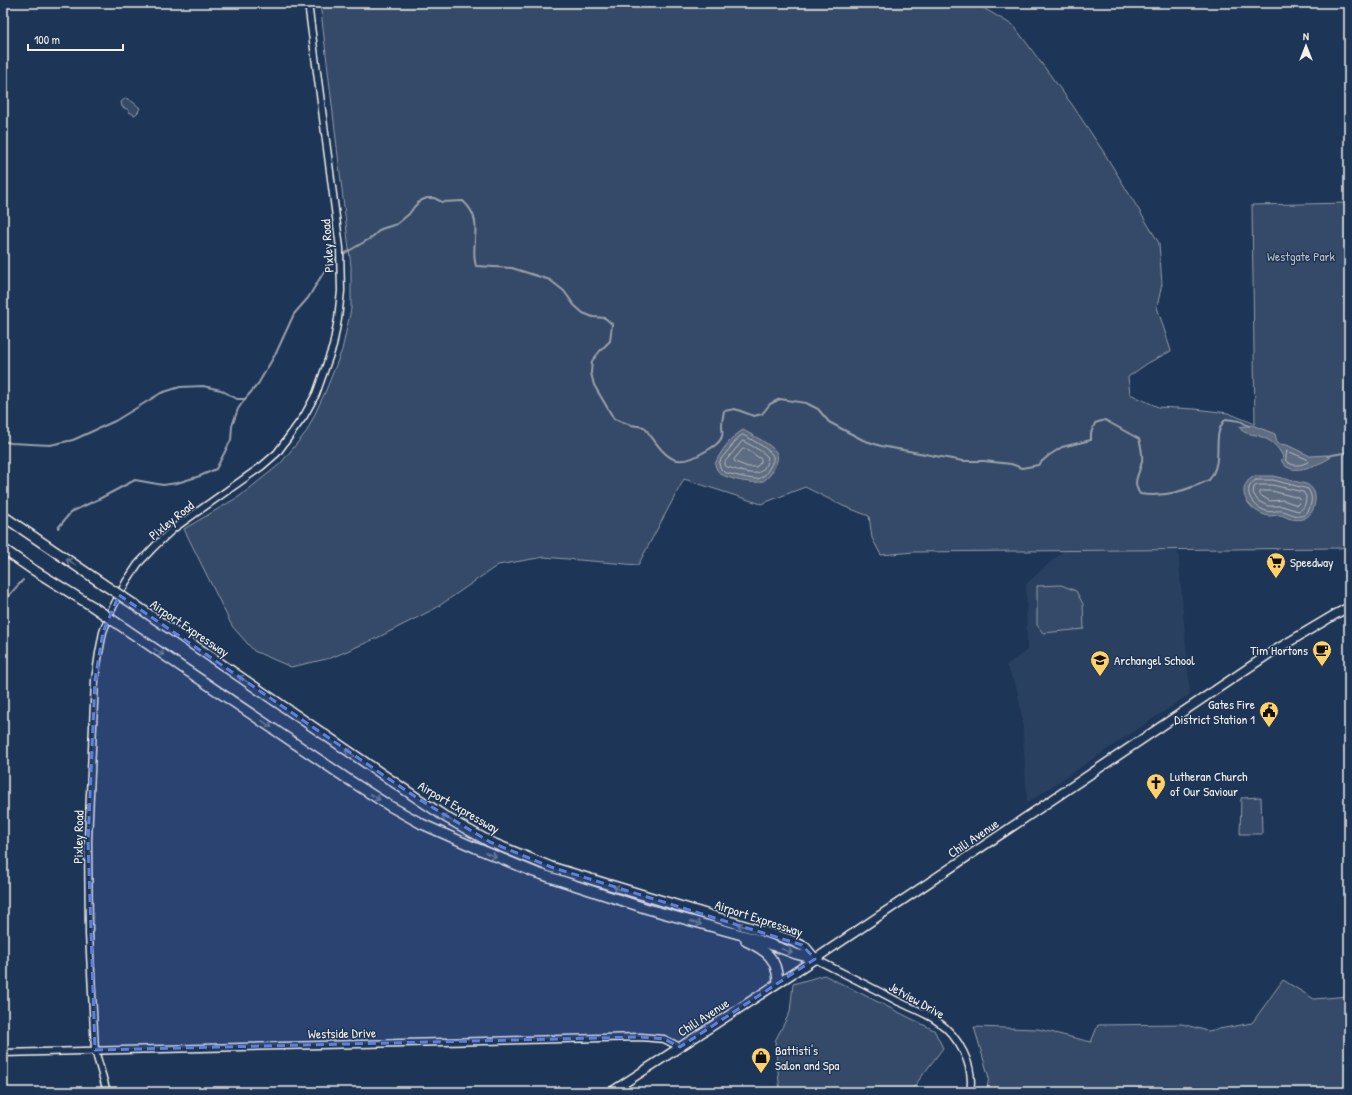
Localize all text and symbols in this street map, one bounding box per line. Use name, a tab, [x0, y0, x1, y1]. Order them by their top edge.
scale bar	[28, 26, 123, 52]
north arrow	[1286, 26, 1326, 66]
text: N	[1303, 29, 1309, 43]
text: 100 m	[34, 31, 60, 48]
street label: Pixley Road	[316, 219, 338, 273]
park label: Westgate Park	[1267, 247, 1336, 265]
street label: Pixley Road	[145, 496, 197, 544]
supermarket icon: Speedway	[1265, 551, 1287, 579]
place label: Speedway	[1290, 553, 1334, 571]
one-way arrow	[65, 558, 76, 566]
street label: Airport Expressway	[147, 595, 233, 661]
cafe icon: Tim Hortons	[1311, 639, 1333, 667]
place label: Tim Hortons	[1250, 641, 1308, 659]
one-way arrow	[153, 648, 164, 656]
school or university icon: Archangel School	[1089, 649, 1111, 677]
place label: Archangel School	[1114, 651, 1195, 669]
one-way arrow	[237, 675, 248, 683]
place label: Gates Fire District Station 1	[1174, 695, 1255, 728]
public building icon: Gates Fire District Station 1	[1258, 700, 1280, 728]
one-way arrow	[261, 721, 273, 729]
one-way arrow	[344, 748, 356, 756]
place label: Lutheran Church of Our Saviour	[1170, 767, 1248, 800]
church icon: Lutheran Church of Our Saviour	[1145, 772, 1167, 800]
street label: Airport Expressway	[415, 776, 504, 838]
one-way arrow	[369, 793, 381, 801]
street label: Pixley Road	[69, 810, 87, 864]
one-way arrow	[441, 813, 453, 821]
street label: Chili Avenue	[944, 814, 1002, 862]
one-way arrow	[485, 851, 497, 859]
one-way arrow	[612, 885, 625, 892]
street label: Airport Expressway	[713, 895, 806, 941]
one-way arrow	[689, 920, 702, 927]
one-way arrow	[737, 922, 750, 929]
one-way arrow	[780, 947, 792, 955]
street label: Jetview Drive	[886, 977, 948, 1023]
street label: Chili Avenue	[674, 994, 732, 1040]
street label: Westside Drive	[308, 1023, 376, 1043]
place label: Battisti's Salon and Spa	[775, 1041, 839, 1074]
shop icon: Battisti's Salon and Spa	[750, 1046, 772, 1074]

